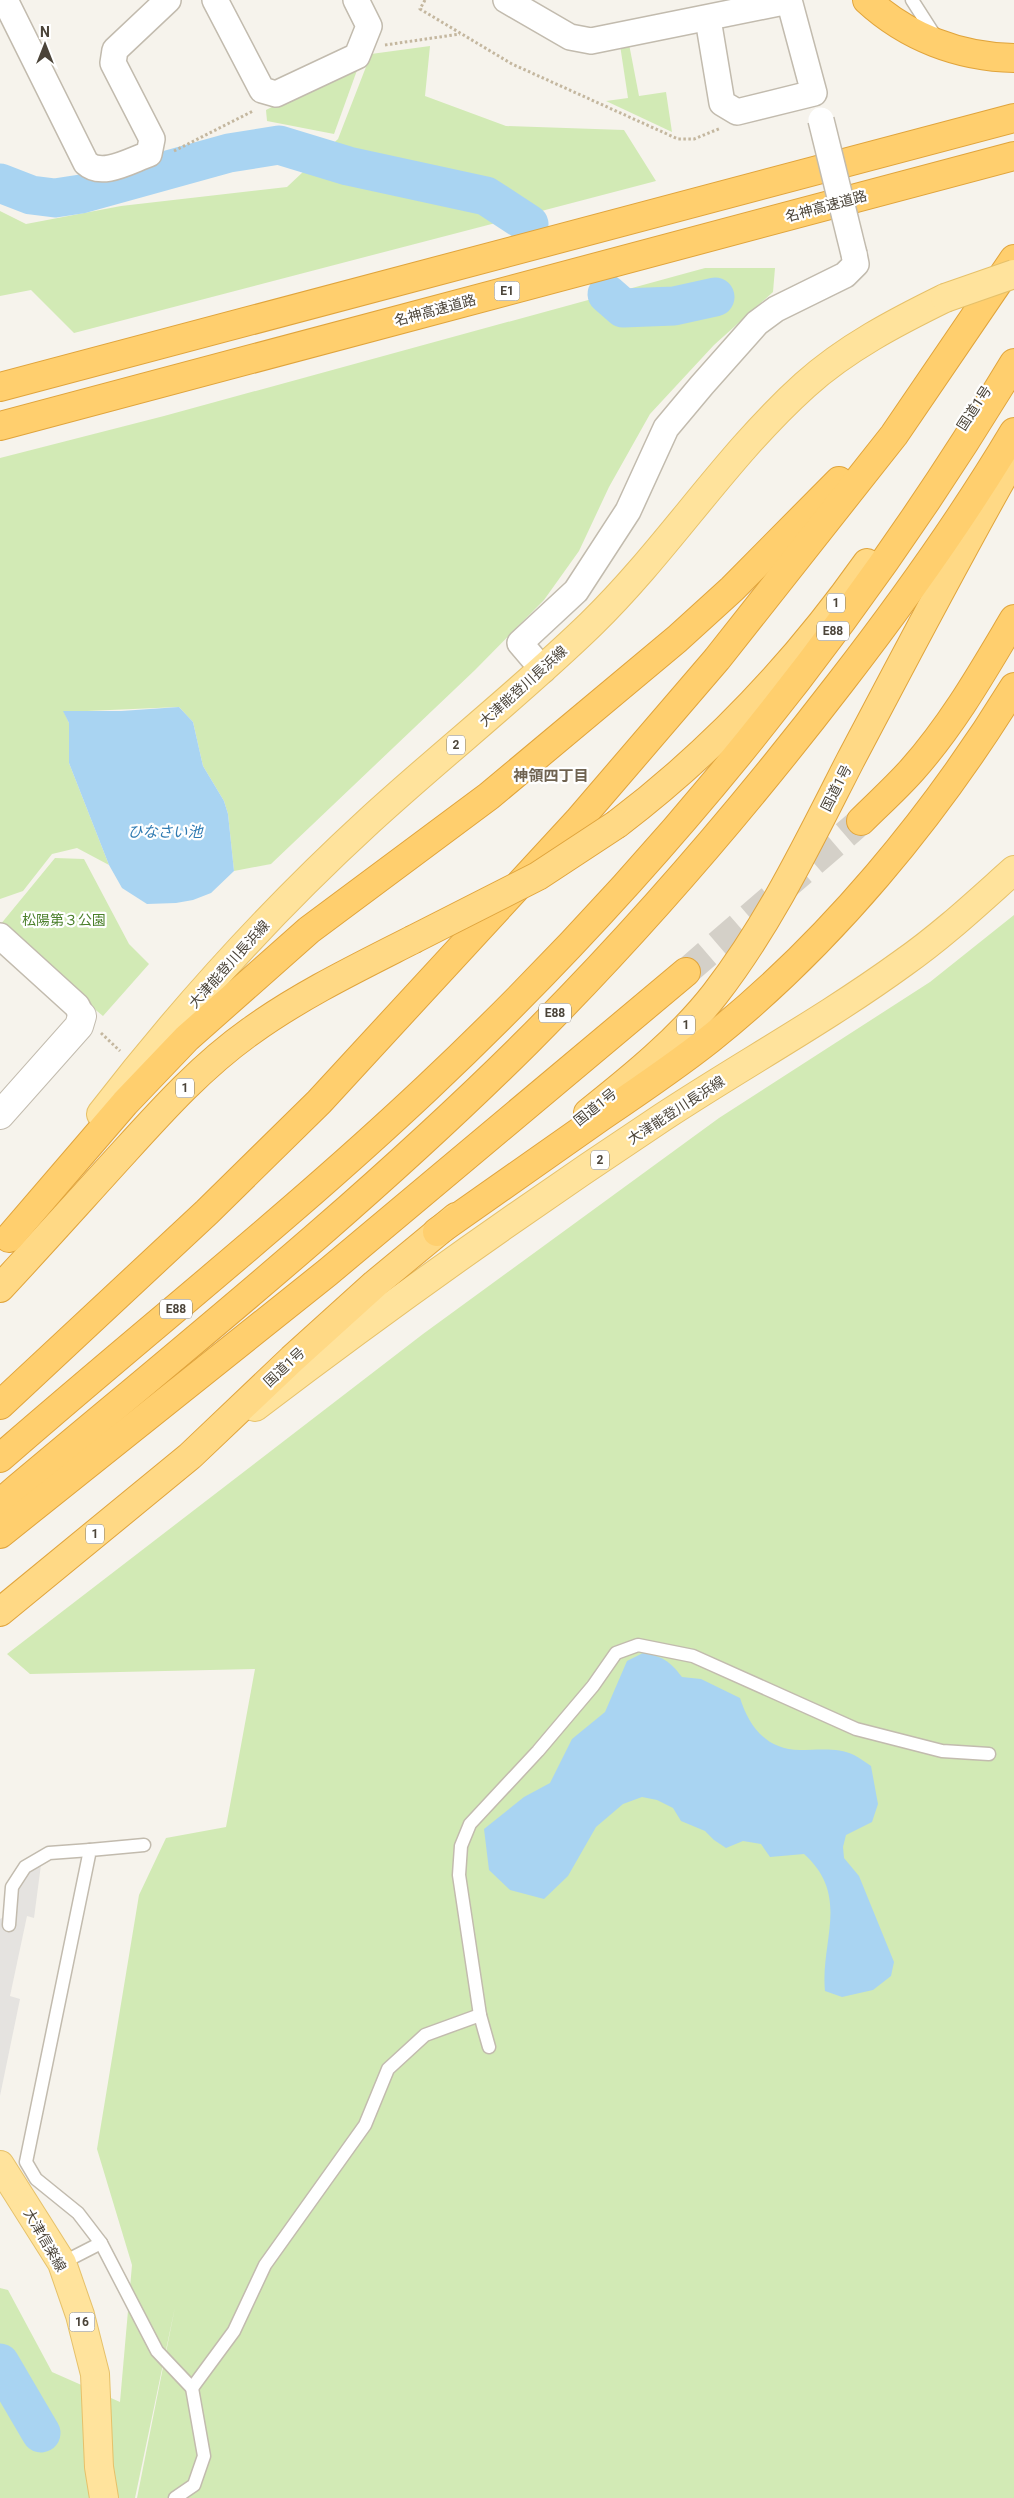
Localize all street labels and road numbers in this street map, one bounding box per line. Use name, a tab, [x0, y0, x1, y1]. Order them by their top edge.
street label: 名神高速道路	[783, 187, 869, 225]
road number: E1	[494, 282, 520, 300]
street label: 名神高速道路	[392, 291, 478, 329]
street label: 国道1号	[954, 383, 994, 433]
road number: 1	[827, 594, 845, 612]
road number: E88	[817, 622, 849, 640]
street label: 大津能登川長浜線	[476, 643, 570, 729]
road number: 2	[447, 736, 465, 754]
street label: 国道1号	[818, 762, 854, 814]
street label: 大津能登川長浜線	[186, 917, 272, 1011]
road number: E88	[539, 1004, 571, 1022]
road number: 1	[677, 1016, 695, 1034]
street label: 大津能登川長浜線	[625, 1073, 727, 1147]
road number: 1	[176, 1078, 194, 1098]
street label: 国道1号	[571, 1085, 619, 1129]
road number: 2	[591, 1150, 609, 1170]
road number: E88	[160, 1300, 192, 1318]
street label: 国道1号	[260, 1344, 308, 1390]
road number: 1	[86, 1525, 104, 1544]
street label: 大津信楽線	[21, 2206, 69, 2274]
road number: 16	[70, 2312, 94, 2332]

